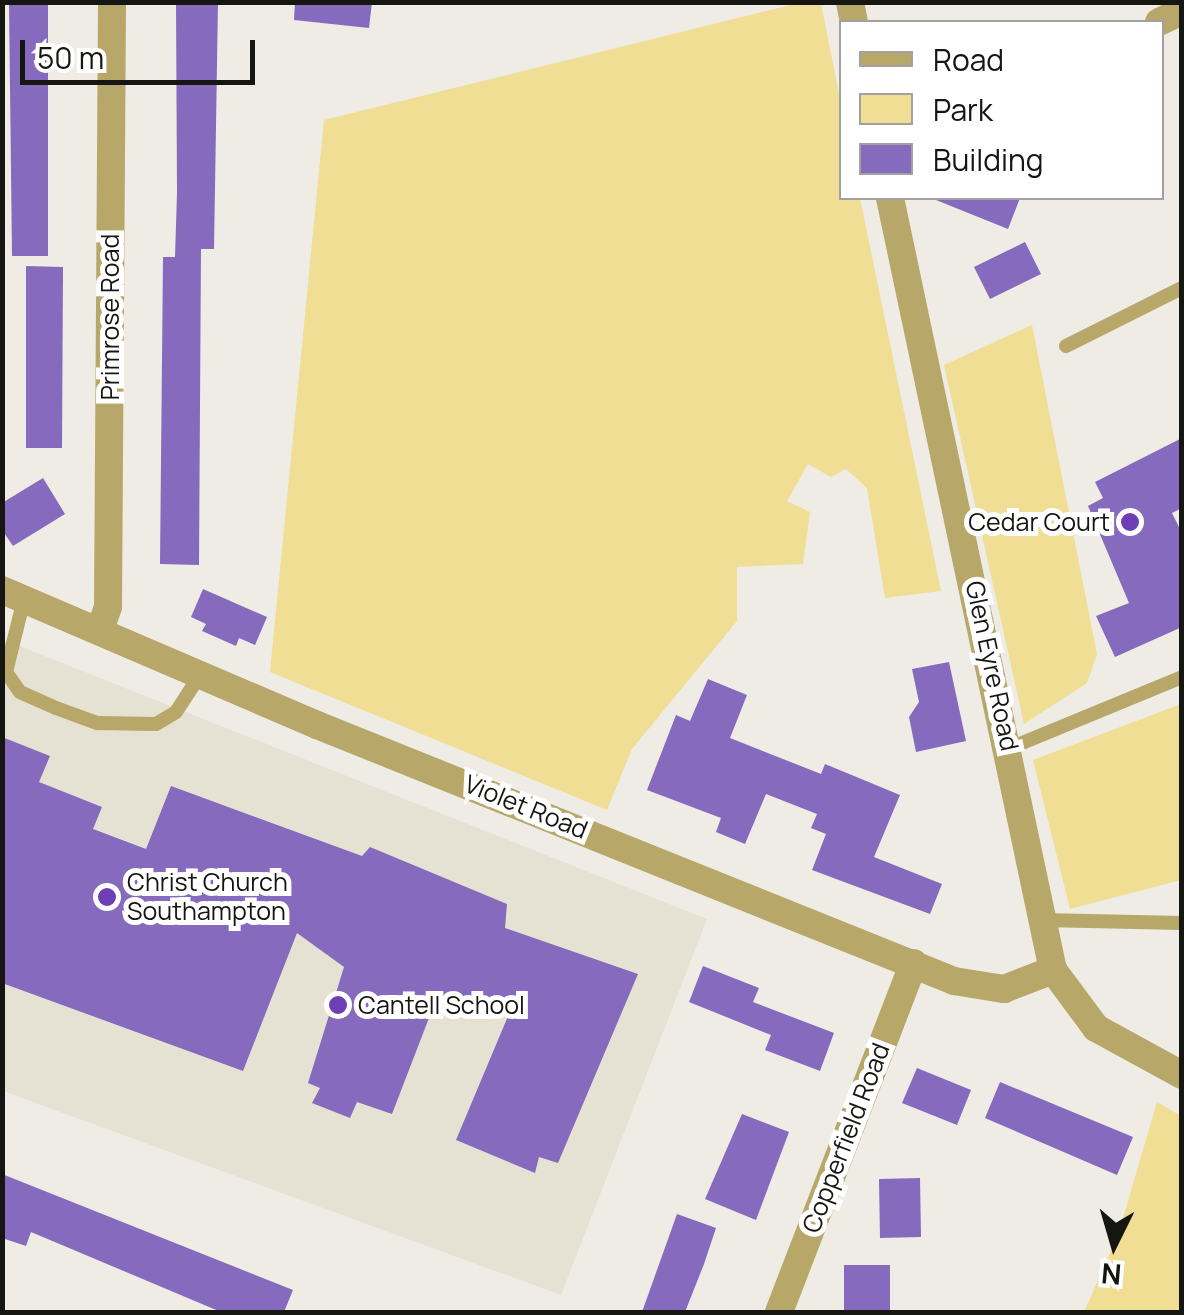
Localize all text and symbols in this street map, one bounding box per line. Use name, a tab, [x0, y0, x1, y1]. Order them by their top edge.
scale bar	[25, 20, 260, 82]
legend	[839, 20, 1164, 200]
text: 50 m	[37, 37, 104, 78]
text: Road	[933, 39, 1004, 80]
text: Park	[933, 89, 993, 130]
text: Building	[933, 139, 1044, 180]
street label: Primrose Road	[95, 234, 125, 400]
place label: Cedar Court	[968, 507, 1110, 537]
marker: Cedar Court	[1119, 511, 1141, 533]
street label: Glen Eyre Road	[959, 578, 1025, 754]
street label: Violet Road	[460, 769, 592, 845]
place label: Christ Church Southampton	[127, 868, 288, 927]
marker: Christ Church Southampton	[96, 886, 118, 908]
place label: Cantell School	[358, 990, 525, 1020]
marker: Cantell School	[327, 994, 349, 1016]
street label: Copperfield Road	[796, 1039, 896, 1237]
north arrow	[1064, 1195, 1164, 1295]
text: N	[1100, 1255, 1123, 1295]

